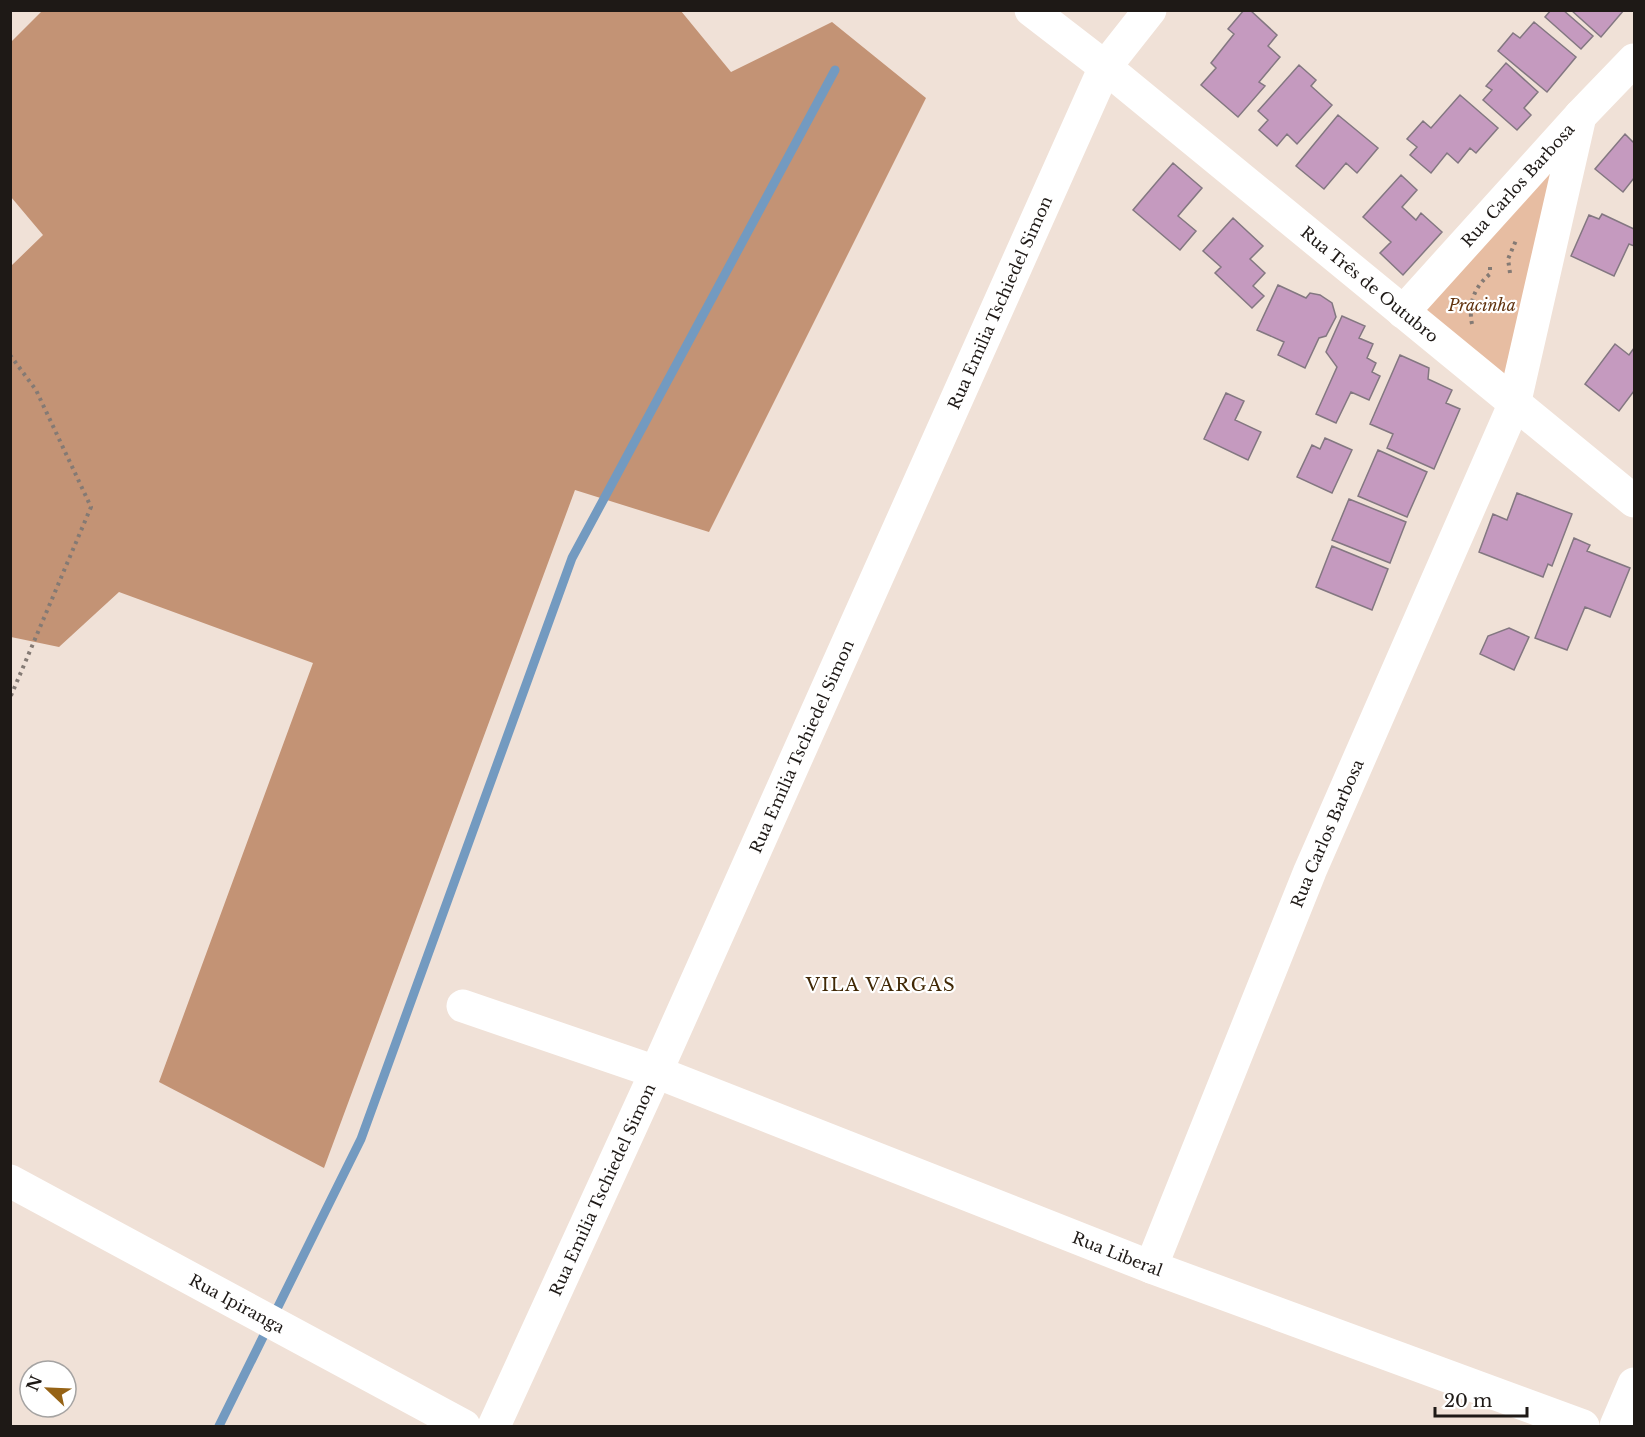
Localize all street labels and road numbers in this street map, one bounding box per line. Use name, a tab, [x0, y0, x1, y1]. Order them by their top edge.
street label: Rua Carlos Barbosa	[1457, 119, 1579, 251]
street label: Rua Emilia Tschiedel Simon	[943, 193, 1056, 412]
street label: Rua Três de Outubro	[1297, 222, 1443, 347]
street label: Rua Emilia Tschiedel Simon	[745, 637, 858, 856]
street label: Rua Carlos Barbosa	[1286, 756, 1368, 910]
street label: Rua Emilia Tschiedel Simon	[545, 1080, 659, 1299]
street label: Rua Liberal	[1070, 1227, 1165, 1280]
street label: Rua Ipiranga	[186, 1270, 288, 1337]

